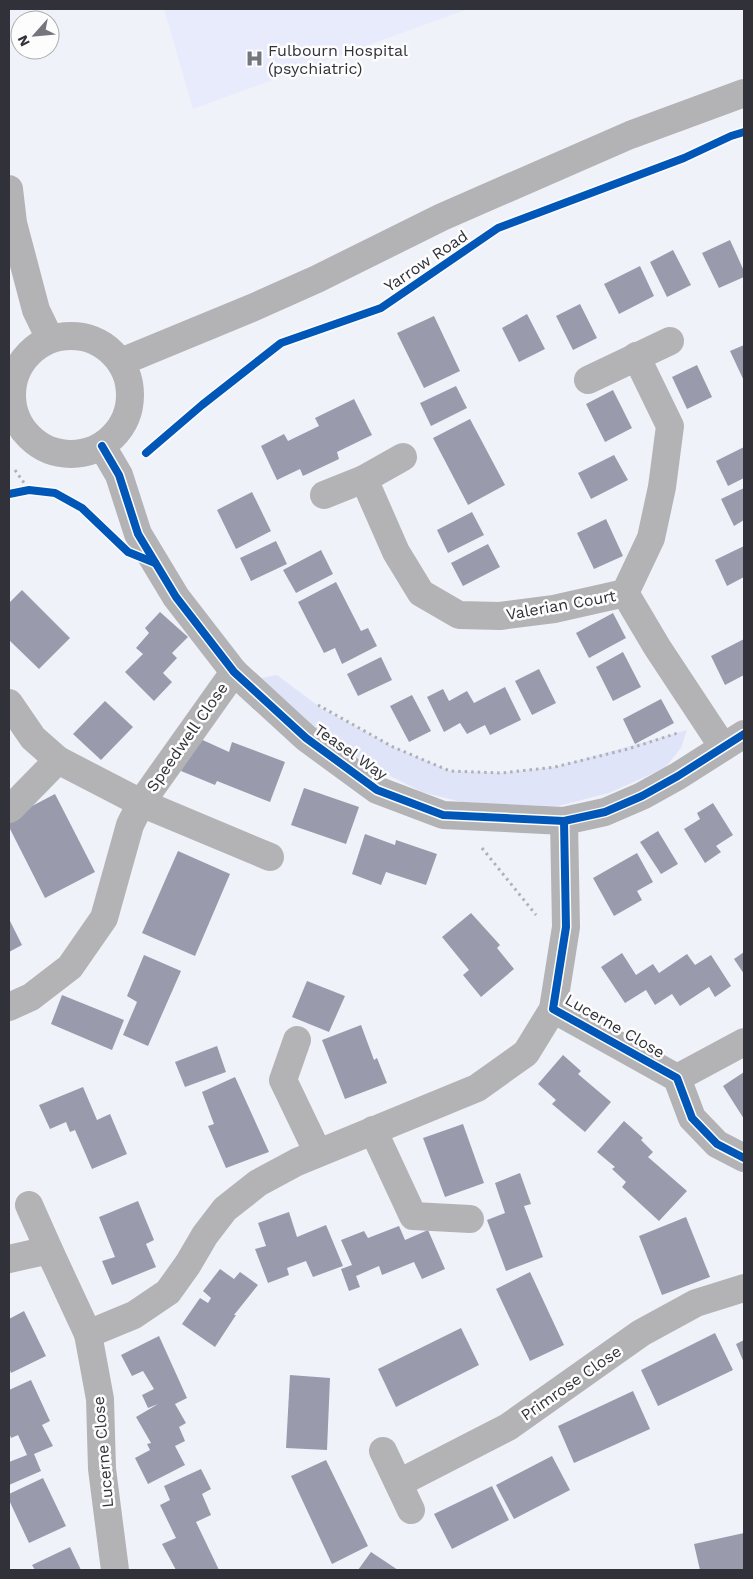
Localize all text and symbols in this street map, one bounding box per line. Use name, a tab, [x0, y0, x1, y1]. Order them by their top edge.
north arrow	[10, 10, 60, 60]
text: N	[14, 33, 33, 49]
place label: Fulbourn Hospital (psychiatric)	[268, 41, 408, 78]
hospital icon: Fulbourn Hospital (psychiatric)	[244, 49, 264, 69]
street label: Yarrow Road	[381, 226, 471, 296]
street label: Valerian Court	[505, 586, 618, 624]
street label: Speedwell Close	[142, 679, 232, 795]
street label: Teasel Way	[311, 720, 392, 785]
street label: Lucerne Close	[562, 990, 668, 1062]
street label: Primrose Close	[517, 1341, 625, 1425]
street label: Lucerne Close	[89, 1396, 117, 1508]

